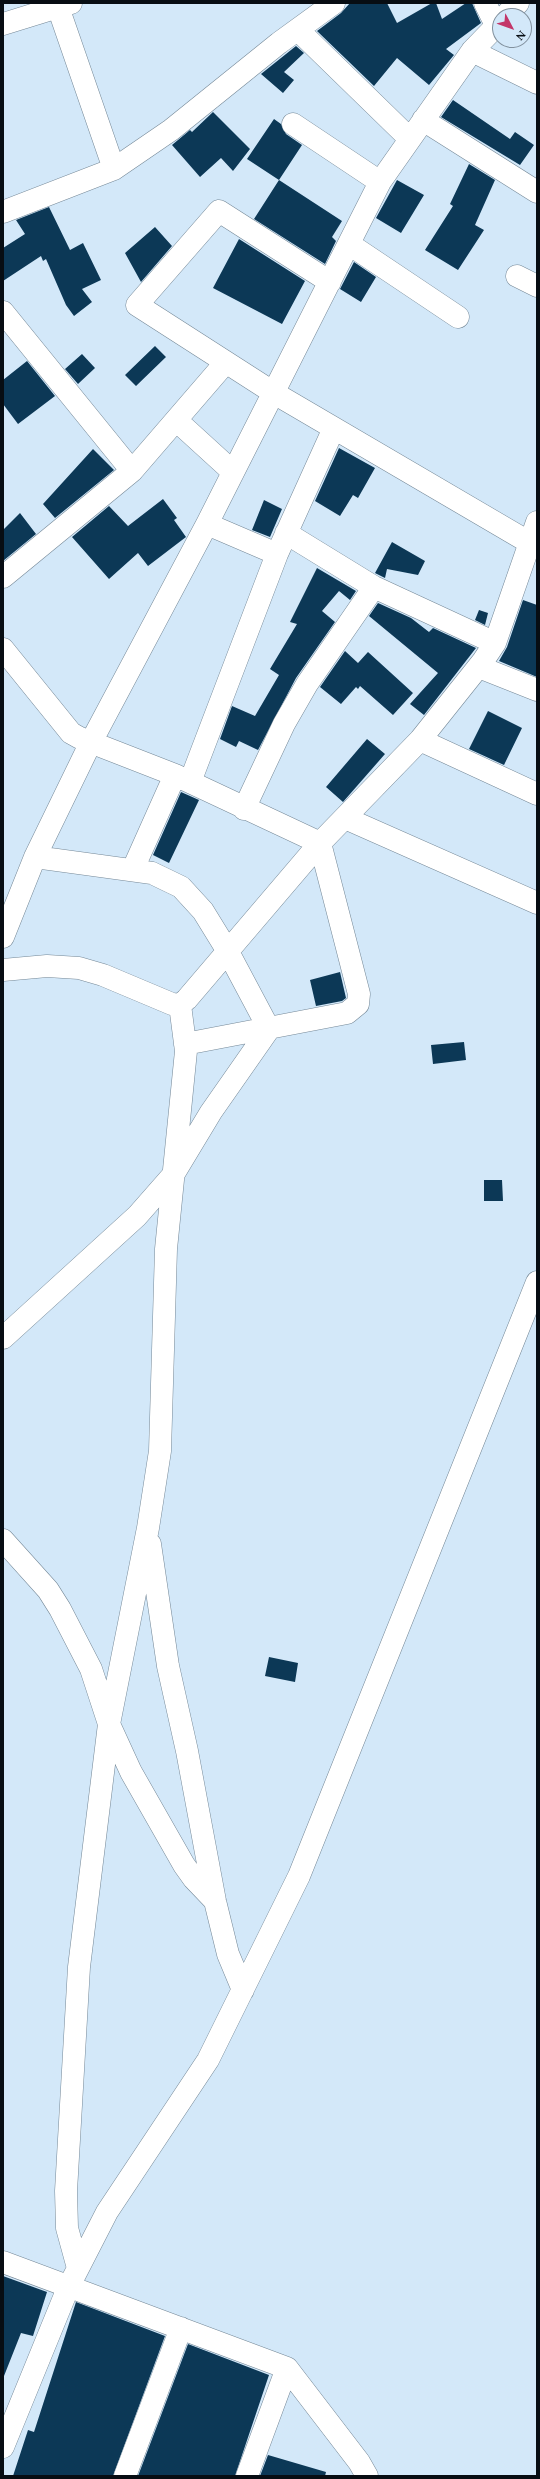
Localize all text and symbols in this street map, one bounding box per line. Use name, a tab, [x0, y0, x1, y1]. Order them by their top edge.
north arrow	[492, 8, 532, 48]
text: N	[511, 27, 530, 45]

